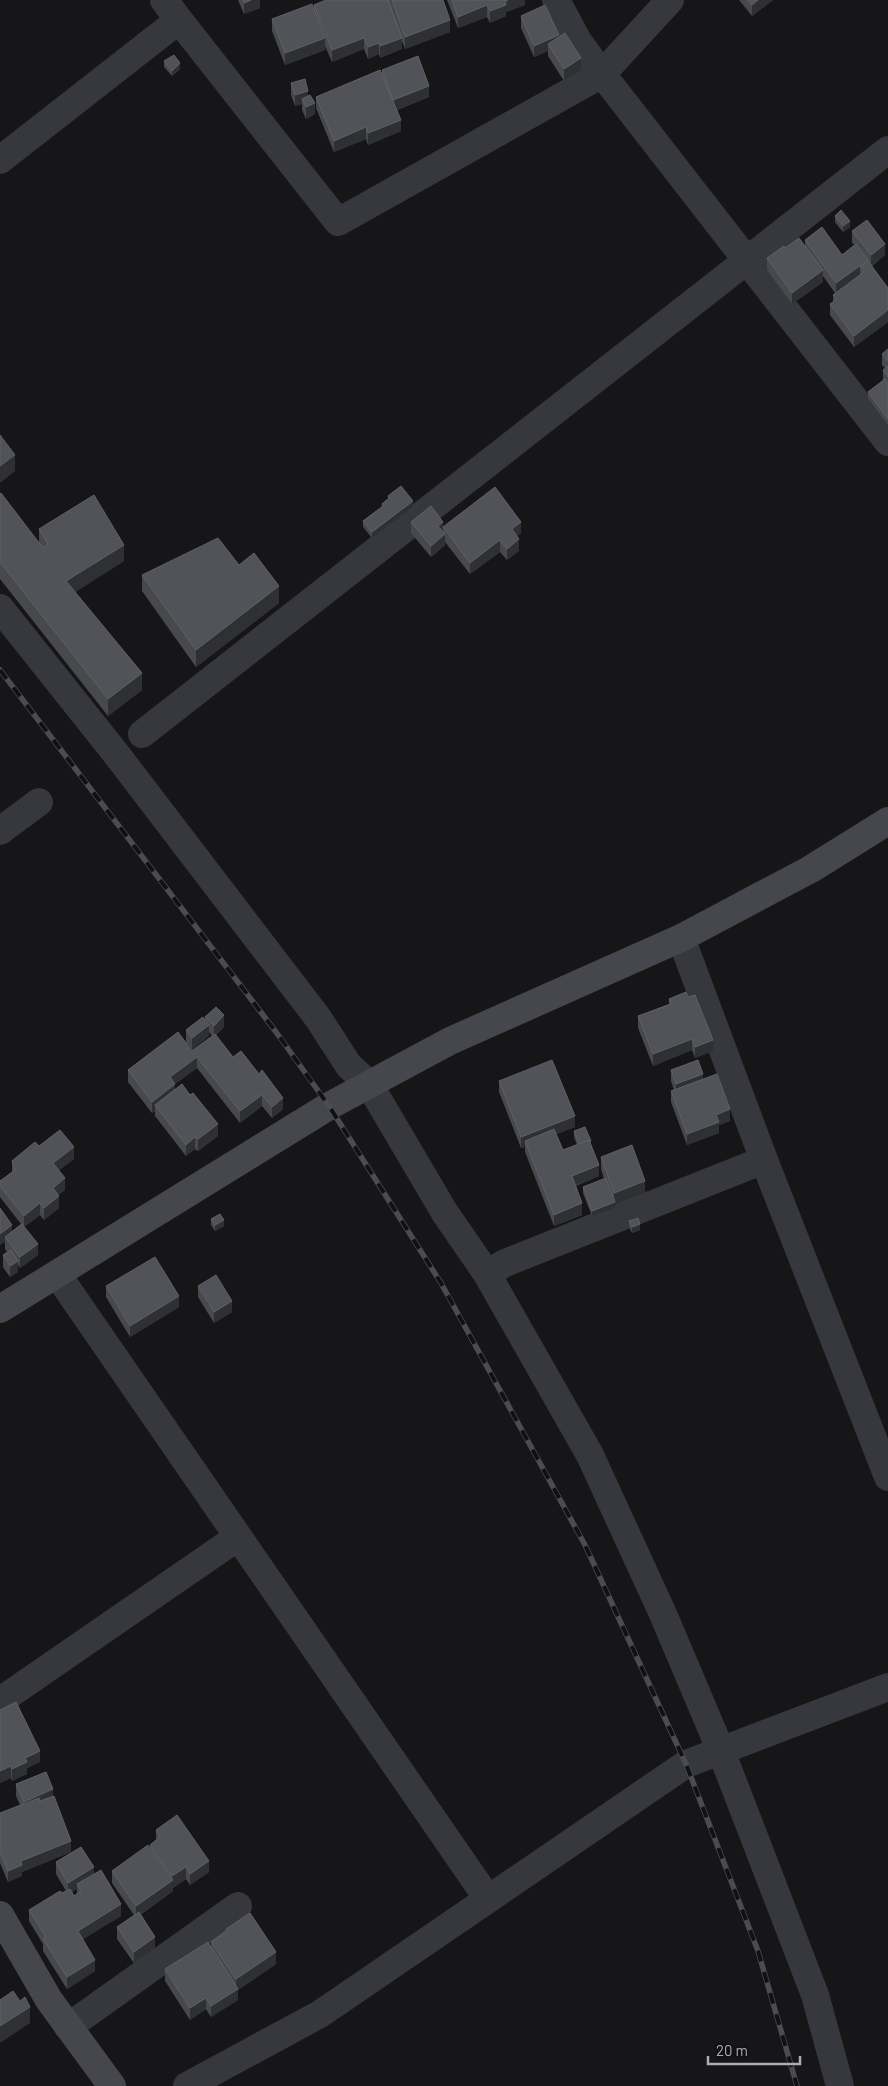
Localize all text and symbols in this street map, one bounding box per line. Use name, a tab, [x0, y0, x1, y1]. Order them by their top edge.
scale bar	[708, 2034, 800, 2066]
text: 20 m	[716, 2041, 748, 2059]

